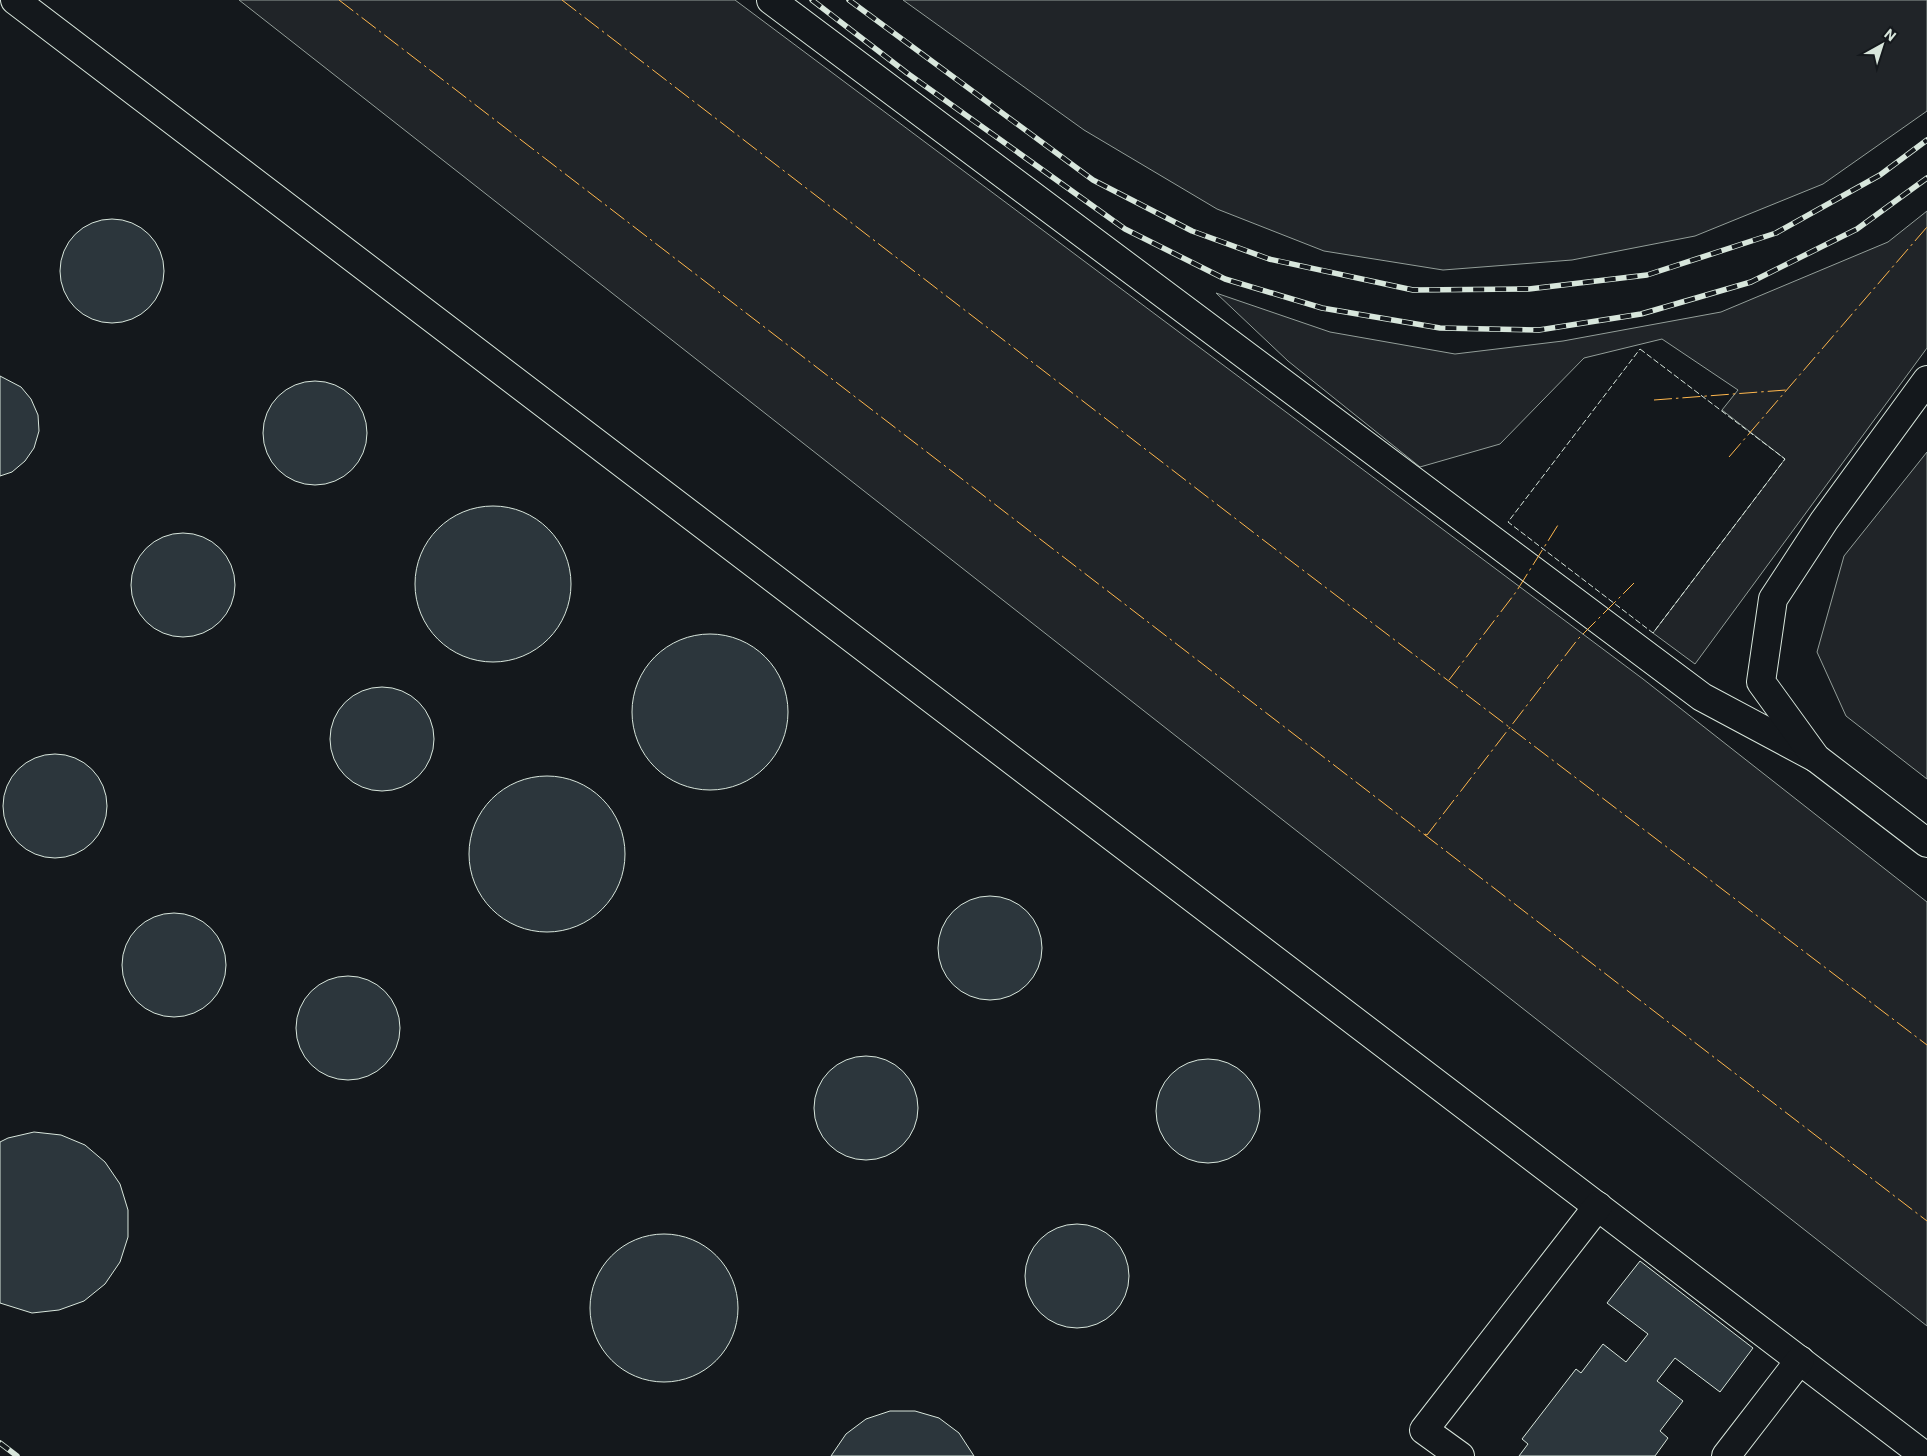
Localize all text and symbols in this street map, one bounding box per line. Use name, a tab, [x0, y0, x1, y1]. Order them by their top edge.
north arrow	[1857, 20, 1907, 70]
text: N	[1881, 26, 1899, 44]

